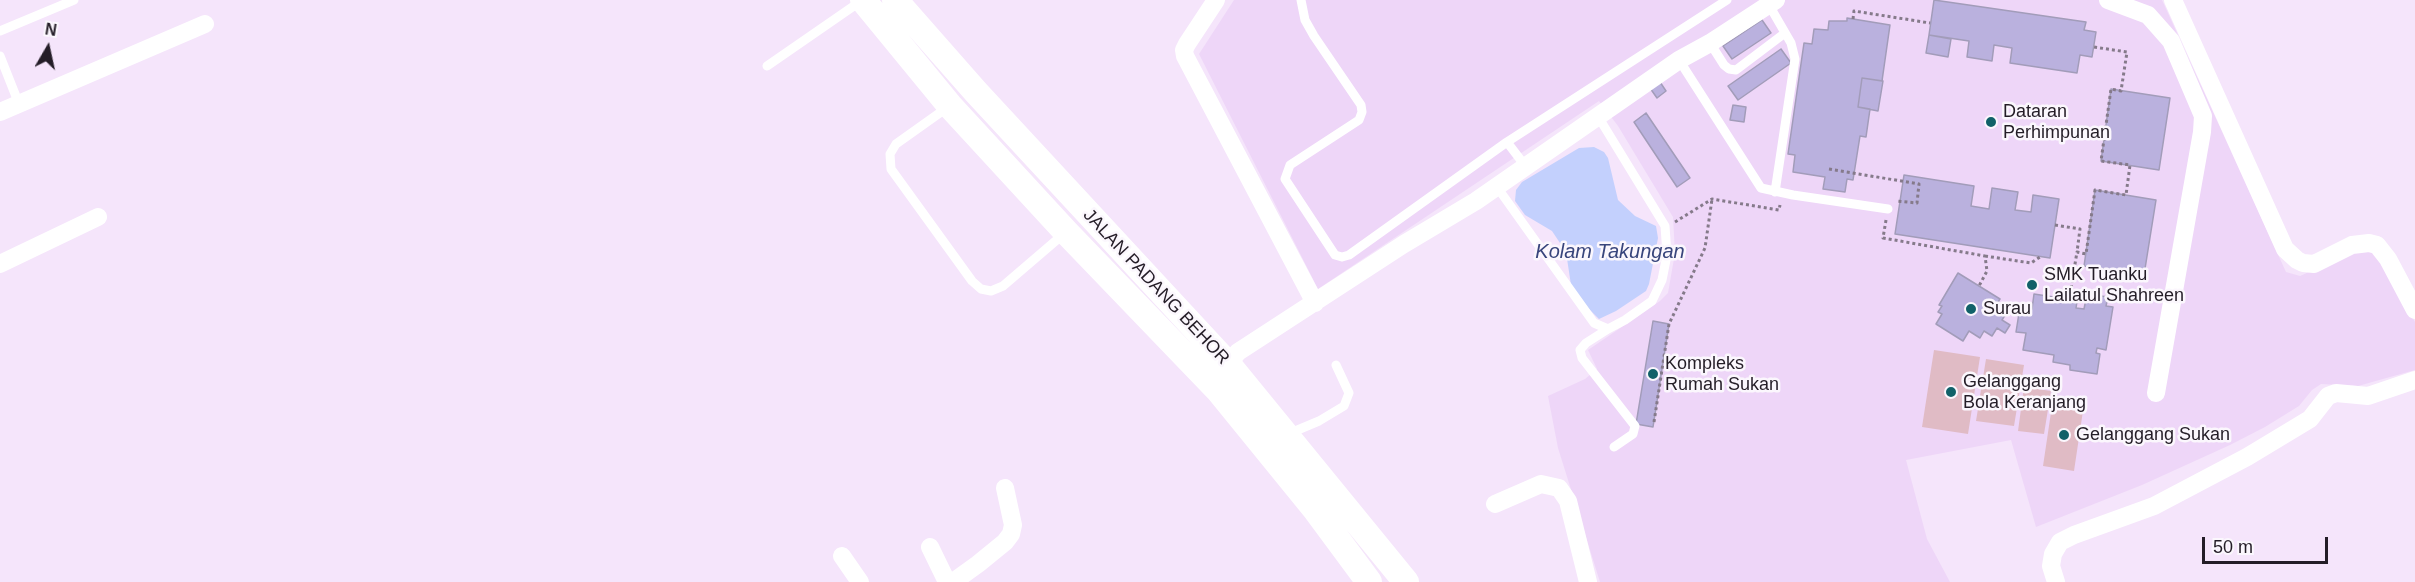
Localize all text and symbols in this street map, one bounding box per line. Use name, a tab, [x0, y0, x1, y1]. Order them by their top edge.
north arrow	[18, 18, 78, 78]
text: N	[44, 20, 58, 39]
place label: Dataran Perhimpunan	[2003, 101, 2110, 144]
marker: Dataran Perhimpunan	[1984, 115, 1998, 129]
street label: JALAN PADANG BEHOR	[1078, 205, 1234, 369]
water label: Kolam Takungan	[1535, 240, 1685, 264]
place label: SMK Tuanku Lailatul Shahreen	[2044, 264, 2184, 306]
marker: SMK Tuanku Lailatul Shahreen	[2025, 278, 2039, 292]
place label: Surau	[1983, 298, 2031, 320]
marker: Surau	[1964, 302, 1978, 316]
place label: Kompleks Rumah Sukan	[1665, 353, 1779, 395]
marker: Kompleks Rumah Sukan	[1646, 367, 1660, 381]
place label: Gelanggang Bola Keranjang	[1963, 371, 2086, 413]
marker: Gelanggang Bola Keranjang	[1944, 385, 1958, 399]
place label: Gelanggang Sukan	[2076, 424, 2230, 446]
marker: Gelanggang Sukan	[2057, 428, 2071, 442]
scale bar	[2205, 525, 2331, 563]
text: 50 m	[2213, 537, 2253, 557]

